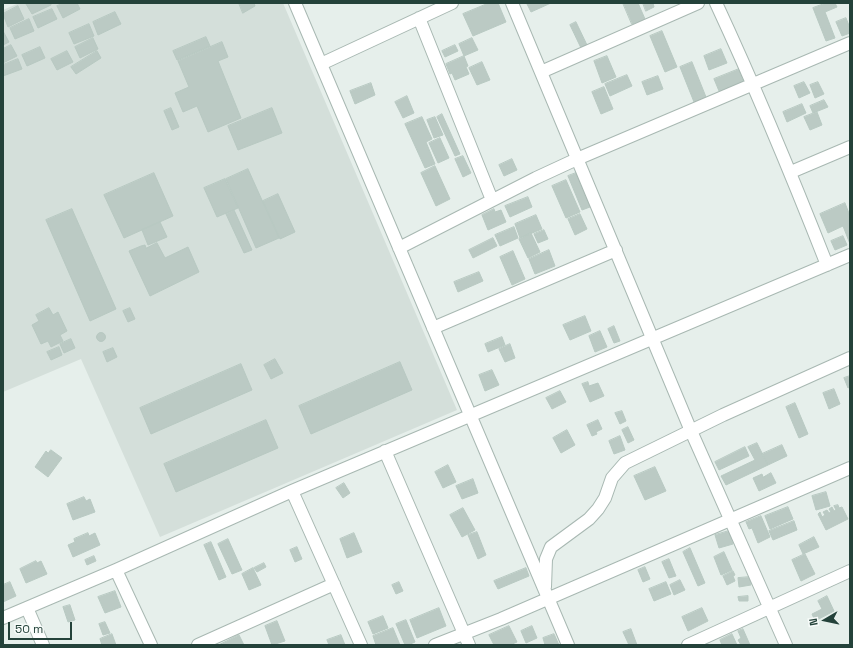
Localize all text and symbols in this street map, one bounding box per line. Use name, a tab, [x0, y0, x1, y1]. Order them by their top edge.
north arrow	[805, 600, 845, 640]
scale bar	[10, 614, 74, 640]
text: N	[806, 617, 821, 627]
text: 50 m	[15, 621, 43, 637]

